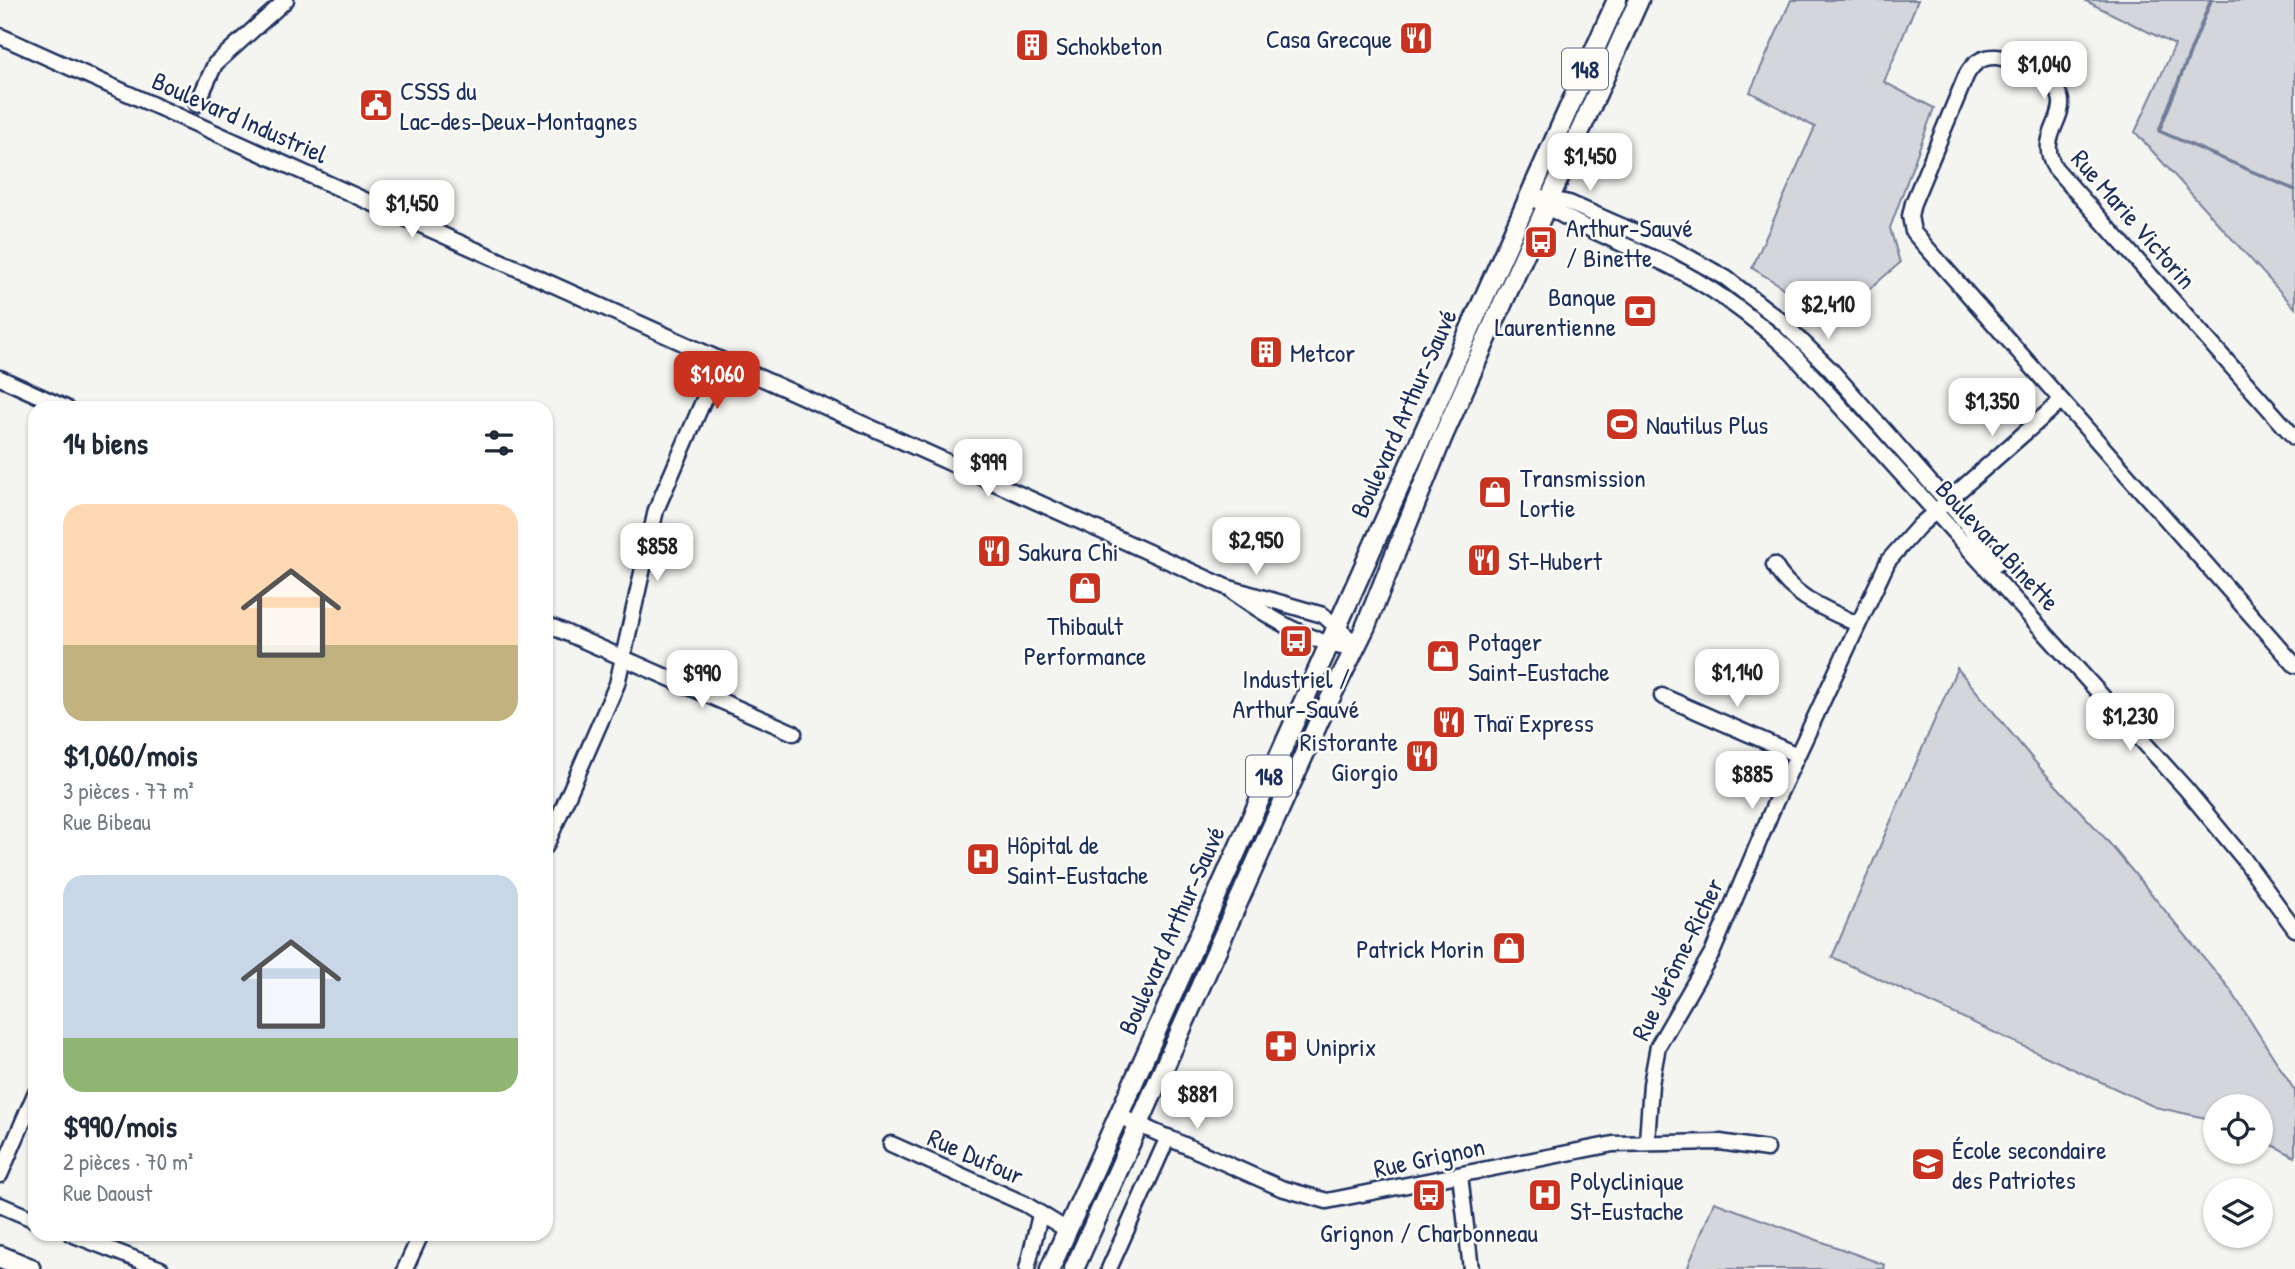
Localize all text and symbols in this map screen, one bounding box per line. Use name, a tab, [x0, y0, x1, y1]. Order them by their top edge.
restaurant icon: Casa Grecque	[1397, 19, 1435, 57]
place label: Casa Grecque	[1266, 21, 1392, 56]
building icon: Schokbeton	[1013, 26, 1051, 64]
place label: Schokbeton	[1056, 28, 1162, 63]
pin: $1,040	[1987, 42, 2101, 101]
road number: 148	[1562, 48, 1608, 90]
text: $1,040	[2017, 48, 2071, 79]
street label: Boulevard Industriel	[147, 63, 333, 171]
place label: CSSS du Lac-des-Deux-Montagnes	[400, 73, 637, 138]
public building icon: CSSS du Lac-des-Deux-Montagnes	[357, 86, 395, 124]
pin: $1,450	[1533, 134, 1647, 193]
text: $1,450	[1563, 140, 1617, 171]
street label: Rue Marie Victorin	[2064, 142, 2204, 296]
pin: $1,450	[355, 180, 469, 240]
text: $1,450	[385, 187, 439, 218]
place label: Arthur-Sauvé / Binette	[1566, 210, 1693, 275]
bus stop icon: Arthur-Sauvé / Binette	[1522, 223, 1560, 261]
place label: Banque Laurentienne	[1495, 279, 1616, 344]
pin: $2,410	[1771, 282, 1885, 341]
text: $2,410	[1801, 288, 1855, 319]
bank icon: Banque Laurentienne	[1621, 292, 1659, 330]
street label: Boulevard Arthur-Sauvé	[1341, 303, 1465, 523]
building icon: Metcor	[1247, 333, 1285, 371]
place label: Metcor	[1290, 335, 1355, 370]
pin: $1,060	[660, 352, 774, 411]
text: $1,060	[690, 358, 744, 389]
pin: $1,350	[1935, 378, 2049, 438]
text: $1,350	[1965, 385, 2020, 416]
sports icon: Nautilus Plus	[1603, 405, 1641, 443]
place label: Nautilus Plus	[1646, 407, 1768, 442]
text: 14 biens	[63, 423, 148, 463]
icon: filters	[480, 424, 518, 462]
pin: $999	[947, 440, 1029, 499]
text: $999	[970, 446, 1006, 477]
place label: Transmission Lortie	[1520, 460, 1646, 525]
street label: Boulevard Binette	[1928, 472, 2068, 618]
shop icon: Transmission Lortie	[1476, 473, 1514, 511]
pin: $2,950	[1199, 518, 1313, 577]
pin: $858	[616, 524, 698, 583]
text: $2,950	[1228, 524, 1284, 555]
text: $858	[636, 530, 678, 561]
restaurant icon: Sakura Chi	[975, 532, 1013, 570]
place label: Sakura Chi	[1018, 534, 1119, 569]
restaurant icon: St-Hubert	[1465, 541, 1503, 579]
place label: St-Hubert	[1508, 543, 1603, 578]
icon: home	[228, 550, 354, 676]
shop icon: Thibault Performance	[1066, 569, 1104, 607]
place label: Thibault Performance	[1024, 608, 1146, 673]
bus stop icon: Industriel / Arthur-Sauvé	[1277, 622, 1315, 660]
place label: Potager Saint-Eustache	[1468, 624, 1610, 689]
shop icon: Potager Saint-Eustache	[1424, 637, 1462, 675]
pin: $990	[661, 650, 743, 710]
pin: $1,140	[1680, 650, 1794, 709]
text: $1,140	[1711, 656, 1763, 687]
text: $990	[683, 657, 721, 688]
place label: Industriel / Arthur-Sauvé	[1233, 661, 1359, 726]
pin: $1,230	[2073, 694, 2187, 753]
text: $1,230	[2102, 700, 2158, 731]
restaurant icon: Thaï Express	[1430, 703, 1468, 741]
place label: Thaï Express	[1474, 705, 1594, 740]
place label: Ristorante Giorgio	[1300, 724, 1398, 789]
text: $1,060/mois	[63, 735, 197, 775]
restaurant icon: Ristorante Giorgio	[1403, 737, 1441, 775]
pin: $885	[1711, 752, 1793, 811]
road number: 148	[1246, 756, 1292, 796]
text: $885	[1731, 758, 1773, 789]
text: 3 pièces · 77 m²	[63, 775, 194, 806]
text: Rue Bibeau	[63, 806, 151, 837]
street label: Boulevard Arthur-Sauvé	[1109, 820, 1233, 1040]
place label: Hôpital de Saint-Eustache	[1007, 827, 1149, 892]
hospital icon: Hôpital de Saint-Eustache	[964, 840, 1002, 878]
street label: Rue Jérôme-Richer	[1623, 872, 1731, 1046]
icon: home	[228, 921, 354, 1047]
shop icon: Patrick Morin	[1490, 929, 1528, 967]
place label: Patrick Morin	[1356, 931, 1484, 966]
pharmacy icon: Uniprix	[1262, 1027, 1300, 1065]
place label: Uniprix	[1306, 1029, 1377, 1064]
pin: $881	[1156, 1072, 1238, 1131]
text: $881	[1177, 1078, 1217, 1109]
map controls	[2203, 1094, 2273, 1248]
button: locate	[2203, 1094, 2273, 1164]
text: $990/mois	[63, 1106, 177, 1146]
street label: Rue Dufour	[923, 1119, 1029, 1193]
street label: Rue Grignon	[1370, 1128, 1488, 1186]
place label: École secondaire des Patriotes	[1952, 1132, 2107, 1197]
school or university icon: École secondaire des Patriotes	[1909, 1145, 1947, 1183]
text: 2 pièces · 70 m²	[63, 1146, 193, 1177]
place label: Polyclinique St-Eustache	[1570, 1163, 1684, 1228]
bus stop icon: Grignon / Charbonneau	[1410, 1176, 1448, 1214]
hospital icon: Polyclinique St-Eustache	[1526, 1176, 1564, 1214]
text: Rue Daoust	[63, 1177, 152, 1208]
button: layers	[2203, 1178, 2273, 1248]
place label: Grignon / Charbonneau	[1320, 1215, 1538, 1250]

